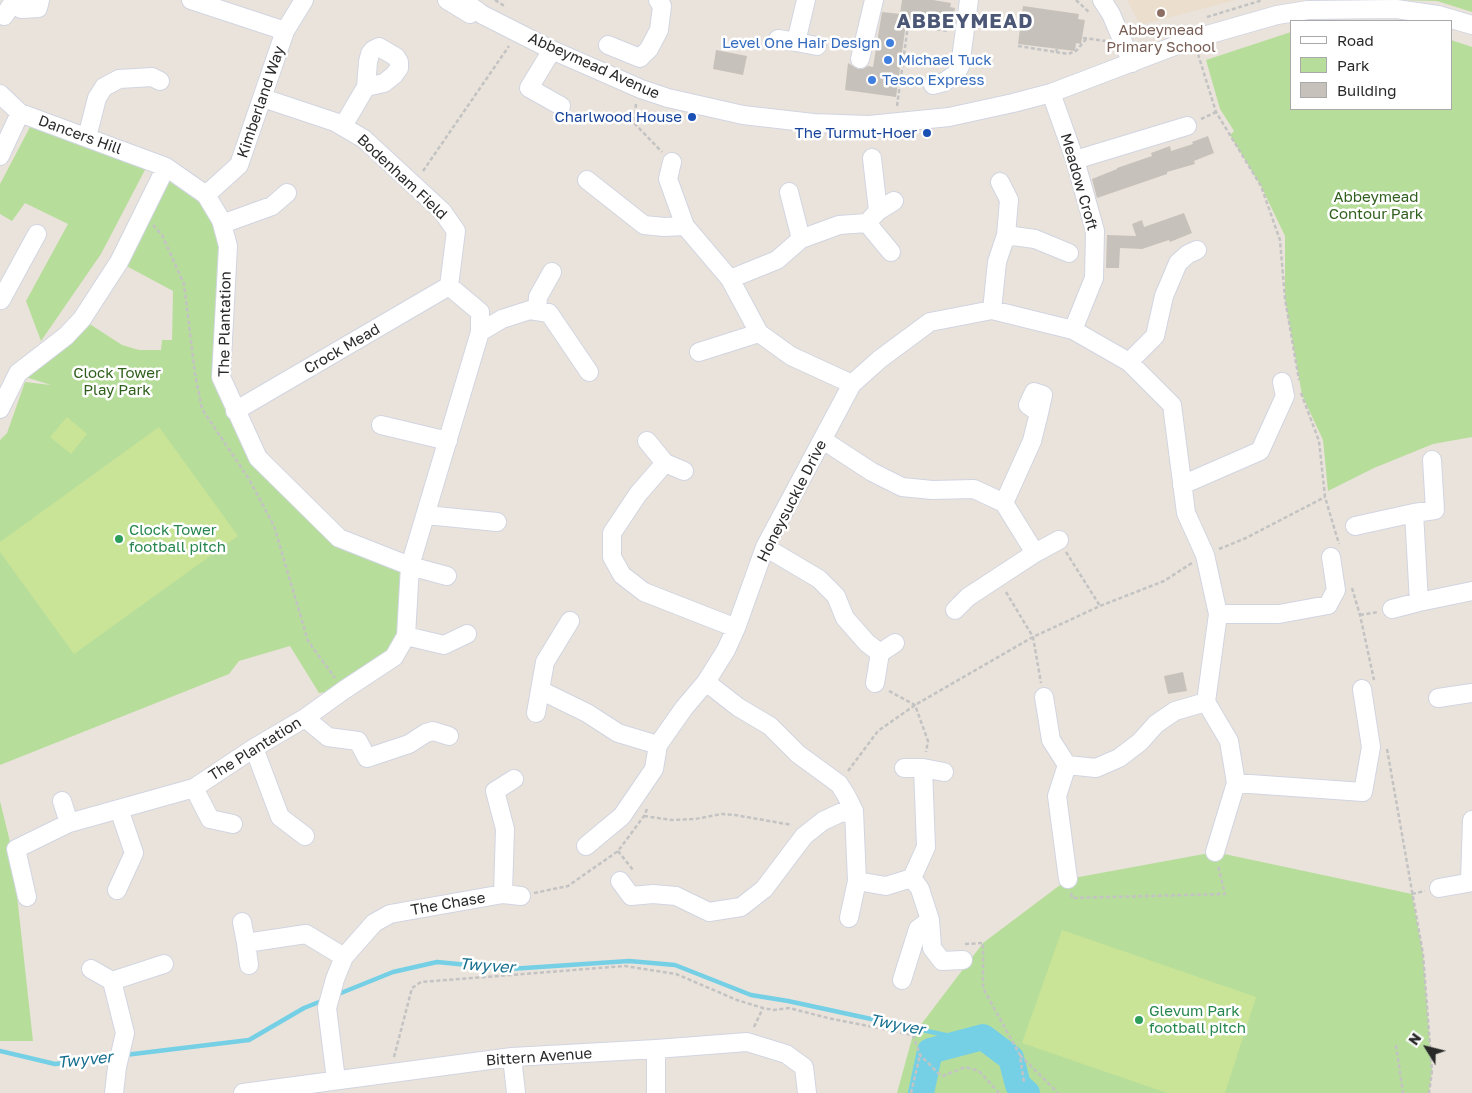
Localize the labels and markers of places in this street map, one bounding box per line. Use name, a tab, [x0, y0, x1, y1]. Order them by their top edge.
marker: Abbeymead Primary School	[1155, 7, 1167, 19]
place label: Abbeymead Primary School	[1106, 21, 1216, 56]
place label: Level One Hair Design	[722, 34, 880, 52]
marker: Level One Hair Design	[884, 37, 896, 49]
place label: Michael Tuck	[898, 51, 992, 69]
marker: Michael Tuck	[882, 54, 894, 66]
place label: Tesco Express	[882, 71, 984, 89]
marker: Tesco Express	[866, 74, 878, 86]
place label: Charlwood House	[555, 108, 682, 126]
marker: Charlwood House	[686, 111, 698, 123]
place label: The Turmut-Hoer	[794, 124, 917, 142]
marker: The Turmut-Hoer	[921, 127, 933, 139]
place label: Clock Tower football pitch	[129, 521, 226, 556]
marker: Clock Tower football pitch	[113, 533, 125, 545]
place label: Glevum Park football pitch	[1149, 1002, 1246, 1037]
marker: Glevum Park football pitch	[1133, 1014, 1145, 1026]

